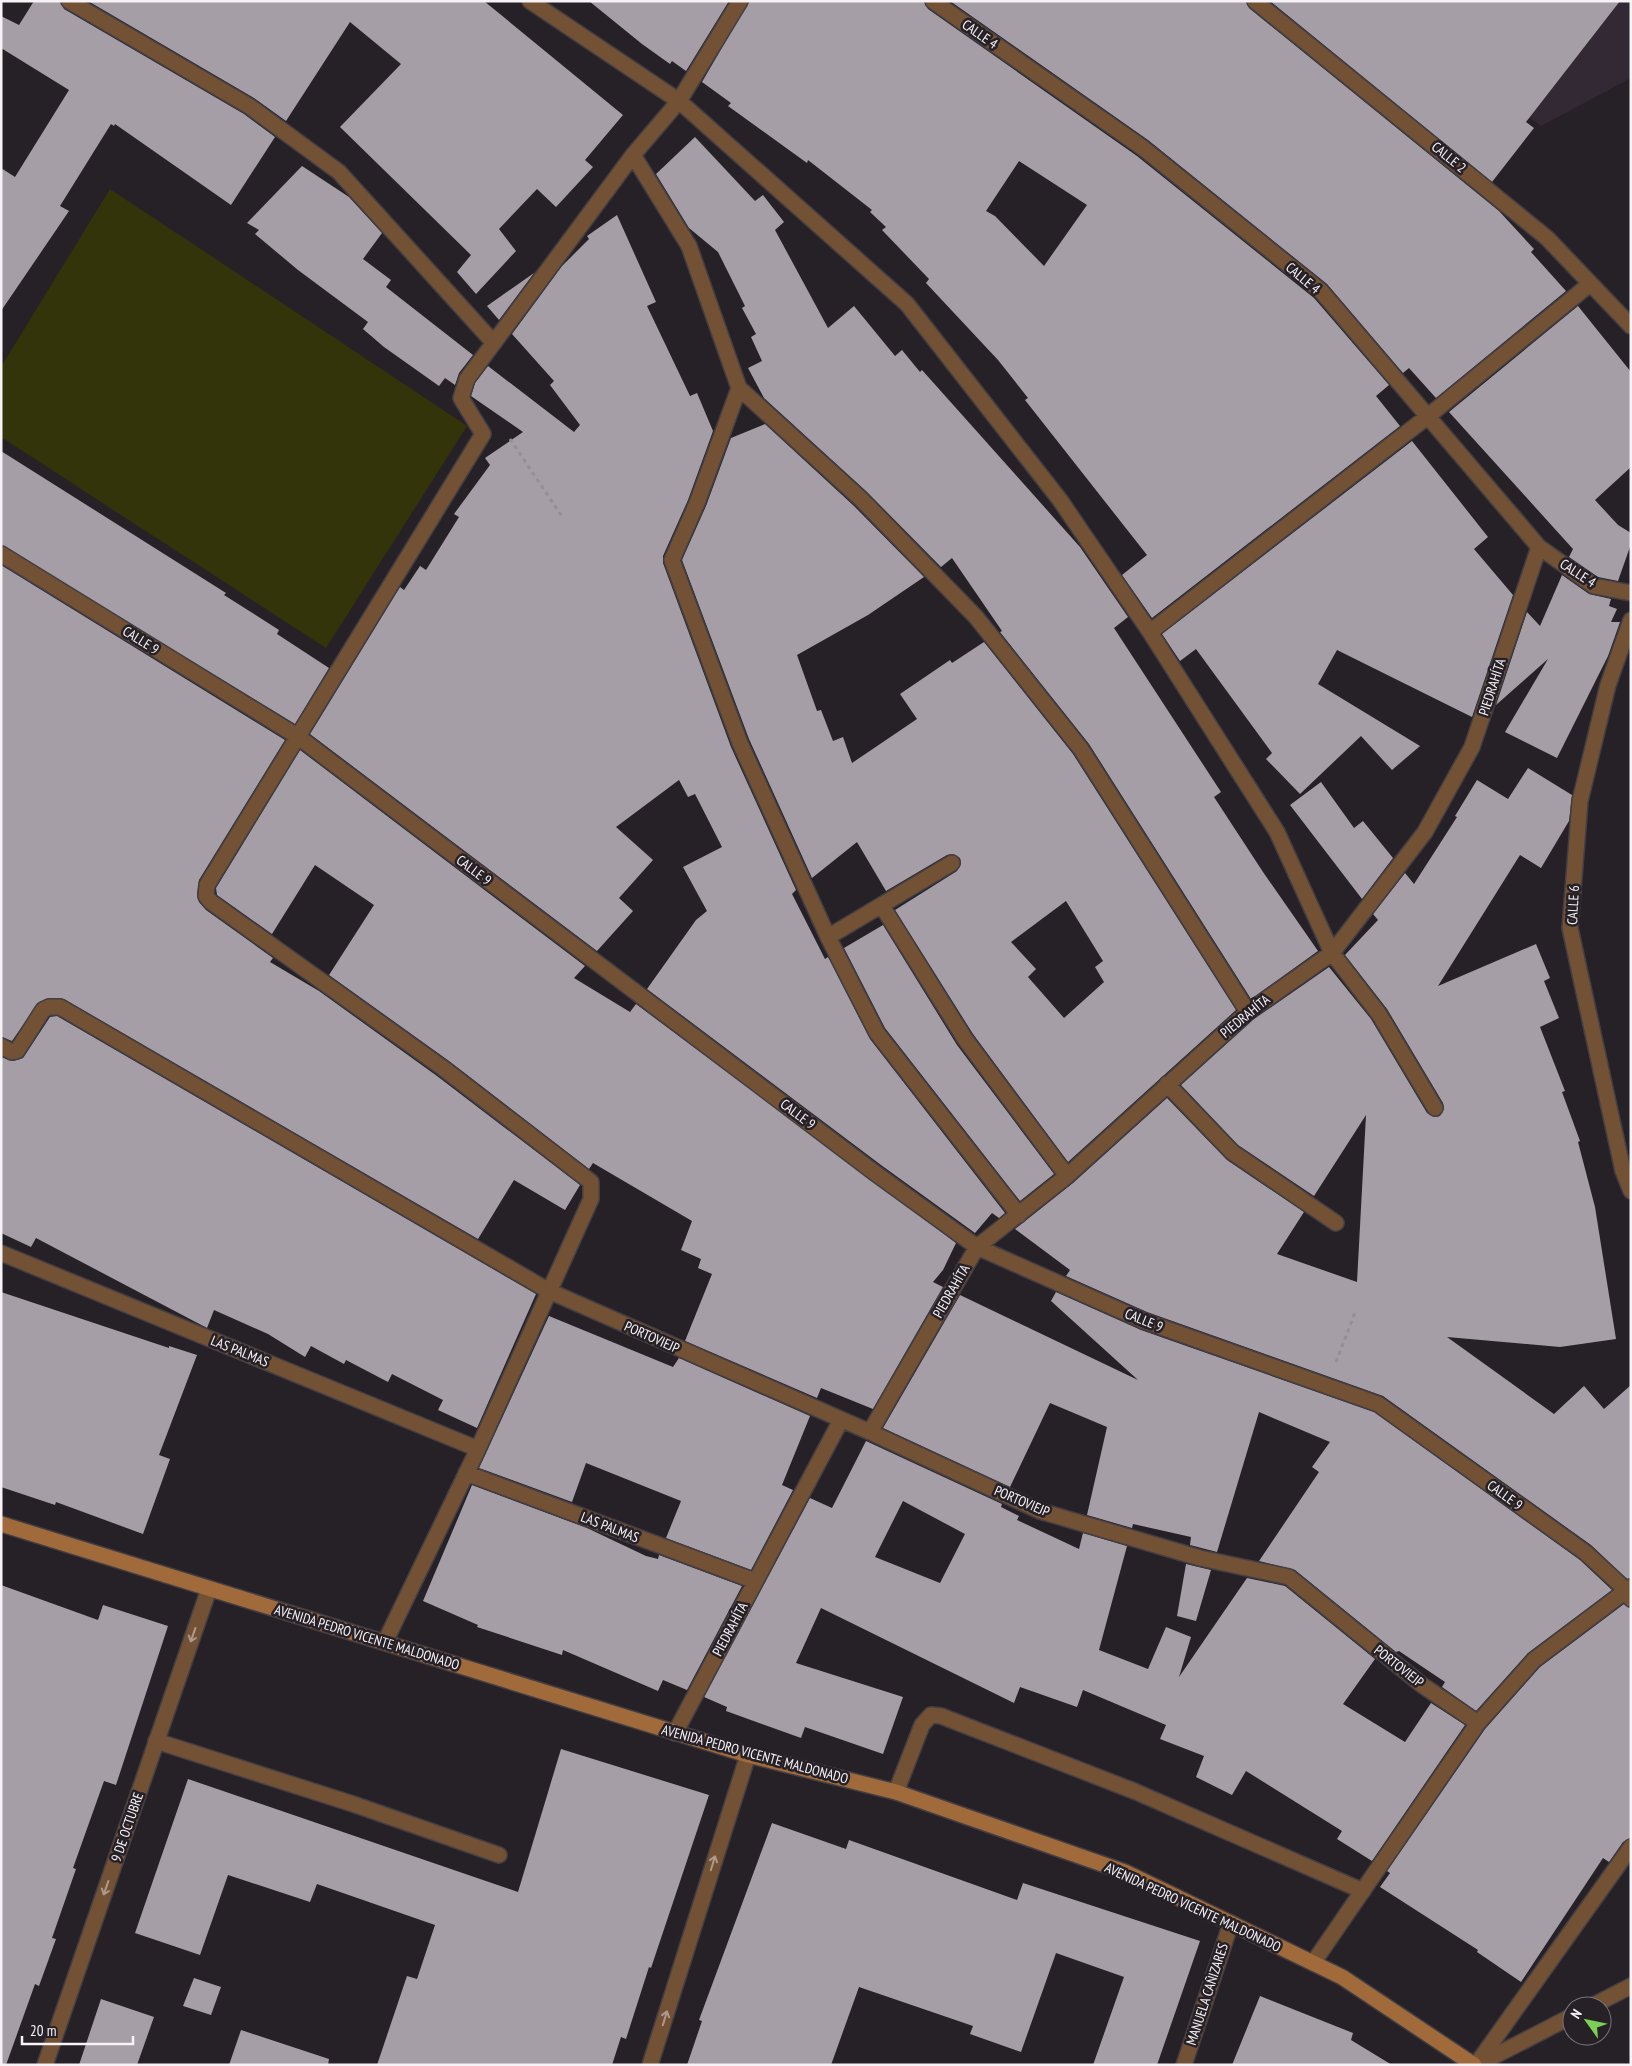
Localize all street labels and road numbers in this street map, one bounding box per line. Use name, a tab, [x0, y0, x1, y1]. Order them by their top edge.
street label: CALLE 4	[959, 15, 1002, 53]
street label: CALLE 2	[1428, 138, 1470, 176]
street label: CALLE 4	[1282, 258, 1324, 298]
street label: CALLE 4	[1557, 555, 1600, 592]
street label: CALLE 9	[119, 622, 163, 658]
street label: PIEDRAHÍTA	[1474, 656, 1510, 718]
street label: CALLE 9	[453, 851, 495, 889]
street label: CALLE 6	[1563, 885, 1583, 925]
street label: PIEDRAHÍTA	[1216, 990, 1274, 1042]
street label: CALLE 9	[777, 1095, 819, 1133]
street label: PIEDRAHÍTA	[928, 1261, 974, 1321]
street label: CALLE 9	[1122, 1304, 1166, 1336]
street label: PORTOVIEJP	[622, 1317, 682, 1357]
street label: LAS PALMAS	[208, 1331, 272, 1371]
street label: CALLE 9	[1484, 1476, 1526, 1514]
street label: PORTOVIEJP	[992, 1481, 1052, 1521]
street label: LAS PALMAS	[578, 1508, 642, 1546]
street label: PIEDRAHÍTA	[708, 1598, 752, 1659]
street label: AVENIDA PEDRO VICENTE MALDONADO	[272, 1600, 462, 1674]
street label: PORTOVIEJP	[1370, 1641, 1428, 1691]
street label: AVENIDA PEDRO VICENTE MALDONADO	[660, 1720, 851, 1788]
street label: 9 DE OCTUBRE	[107, 1790, 147, 1864]
street label: AVENIDA PEDRO VICENTE MALDONADO	[1102, 1858, 1284, 1956]
street label: MANUELA CAÑIZARES	[1182, 1941, 1232, 2047]

